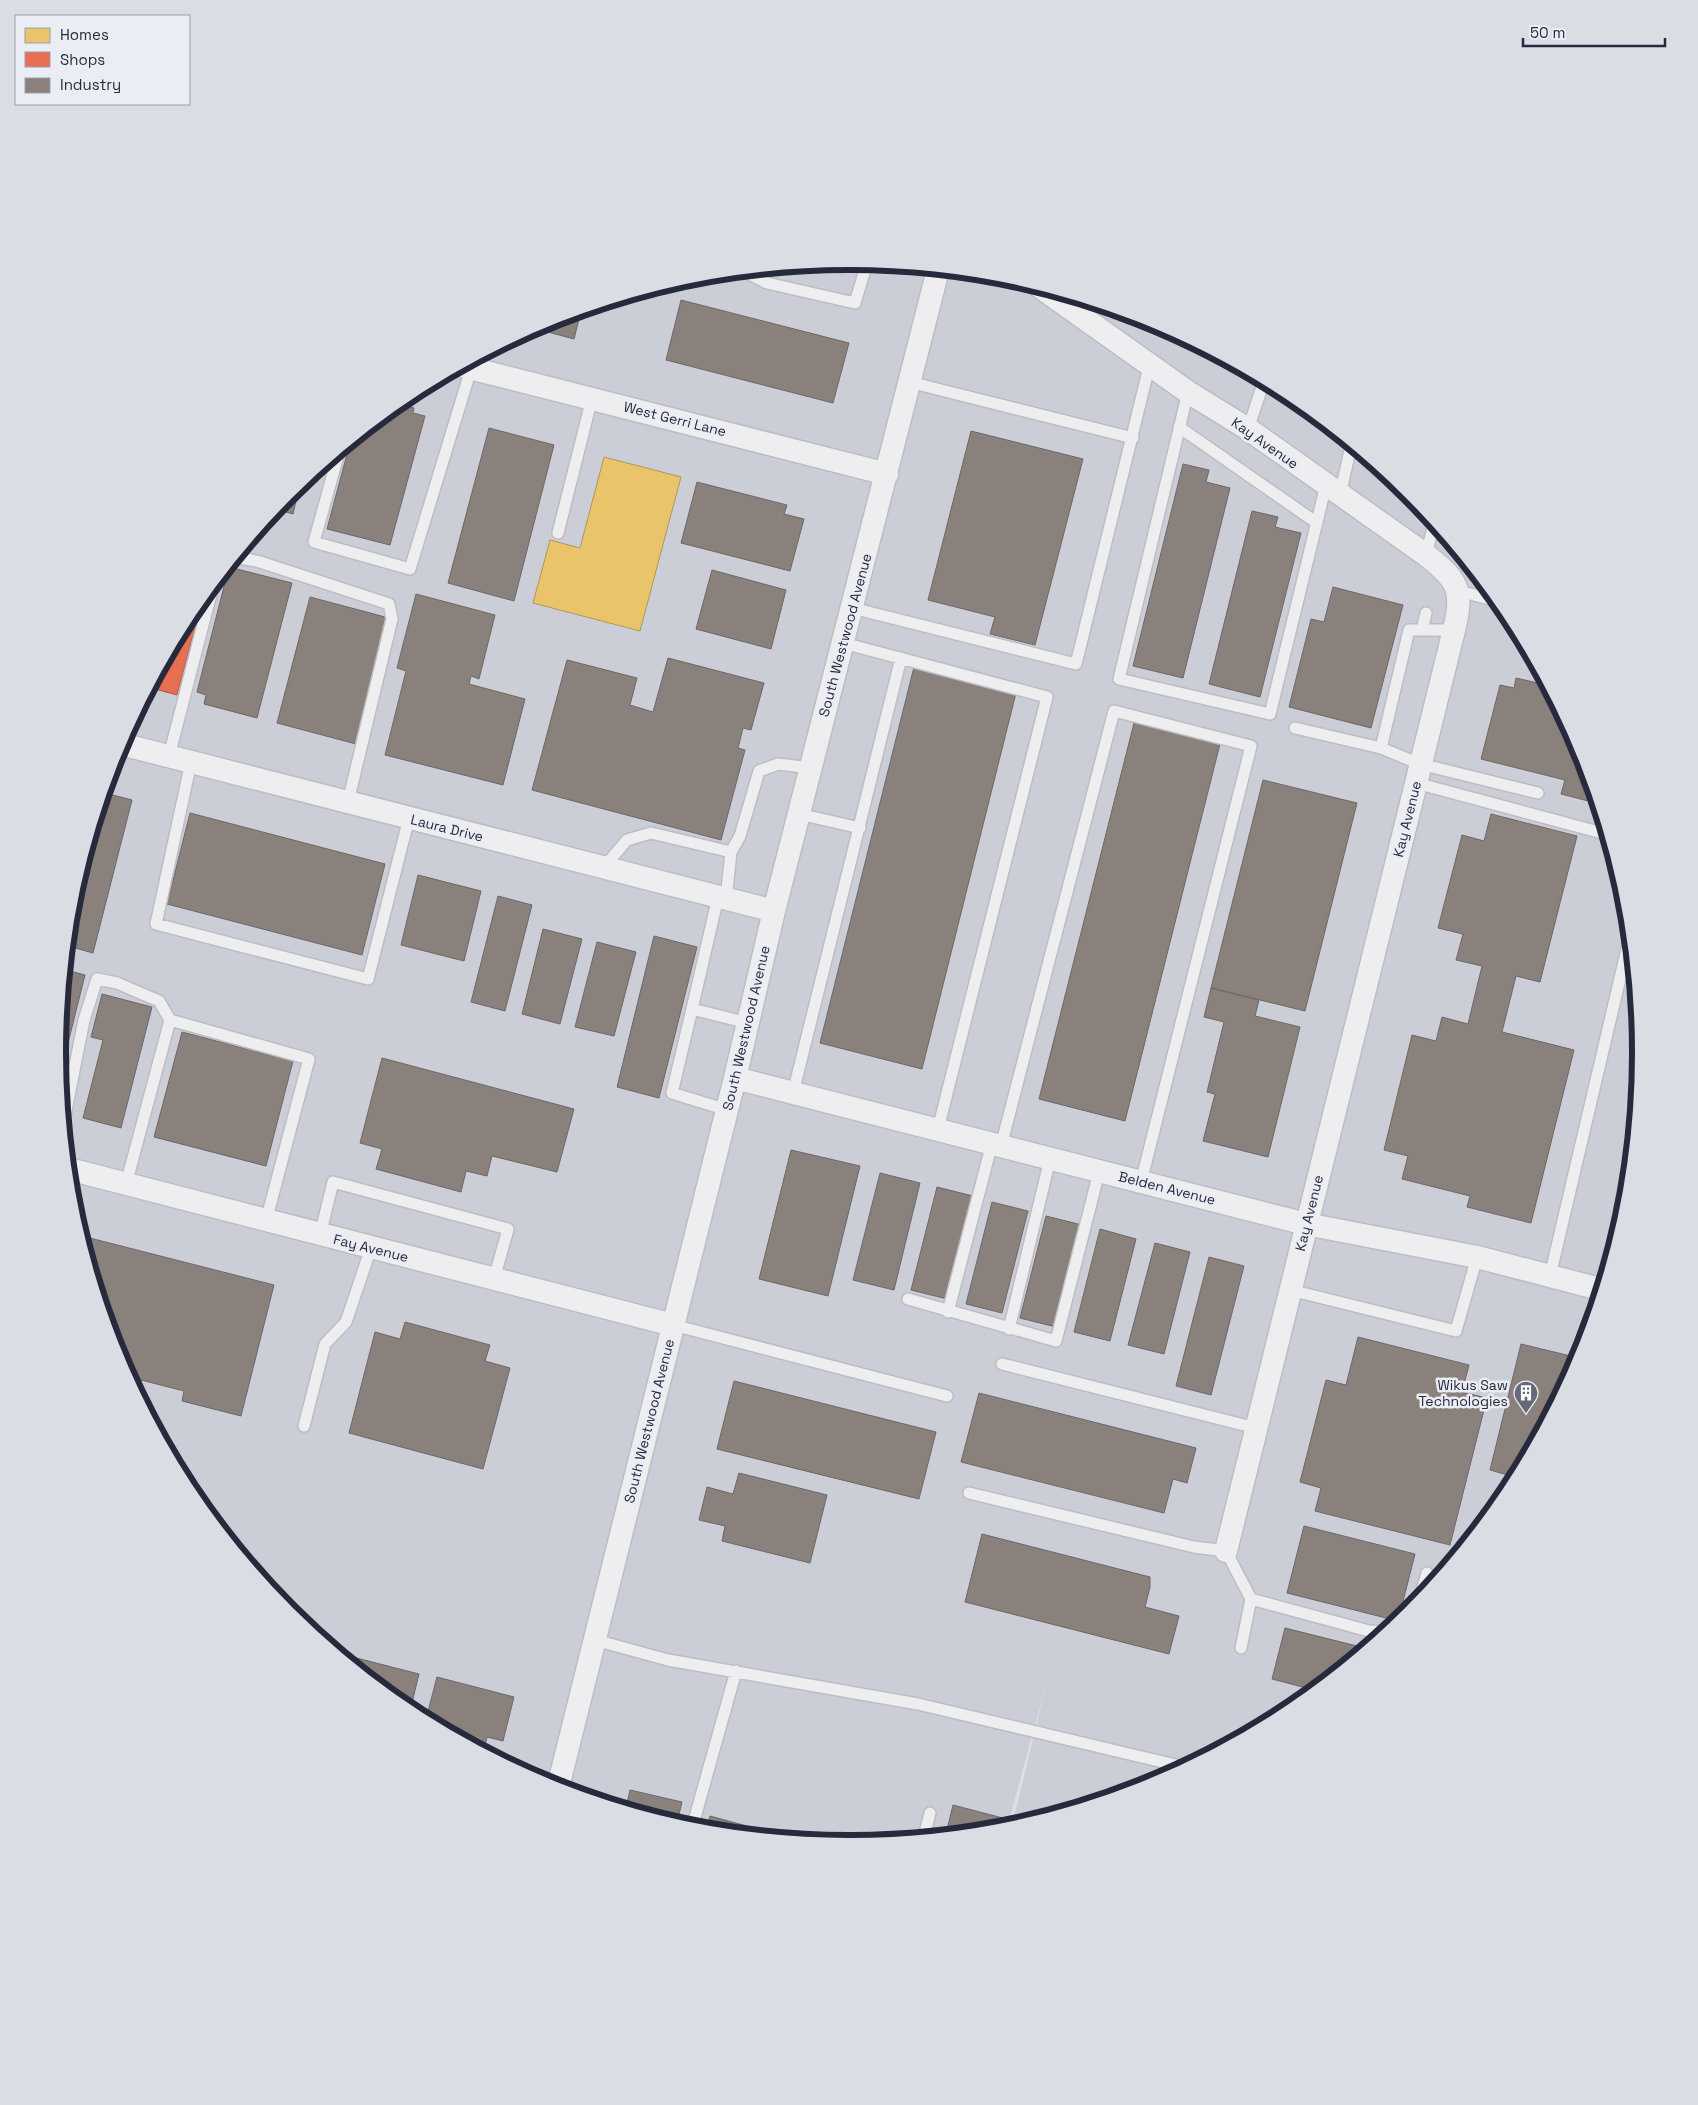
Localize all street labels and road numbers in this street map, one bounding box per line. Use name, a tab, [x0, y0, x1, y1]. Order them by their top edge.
street label: West Gerri Lane	[622, 398, 728, 440]
street label: Kay Avenue	[1228, 413, 1302, 473]
street label: South Westwood Avenue	[814, 551, 876, 719]
street label: Kay Avenue	[1389, 779, 1425, 859]
street label: Laura Drive	[409, 810, 485, 846]
street label: South Westwood Avenue	[718, 944, 774, 1112]
street label: Belden Avenue	[1116, 1167, 1218, 1209]
street label: Kay Avenue	[1291, 1173, 1327, 1253]
street label: Fay Avenue	[332, 1230, 410, 1266]
street label: South Westwood Avenue	[620, 1337, 678, 1505]

